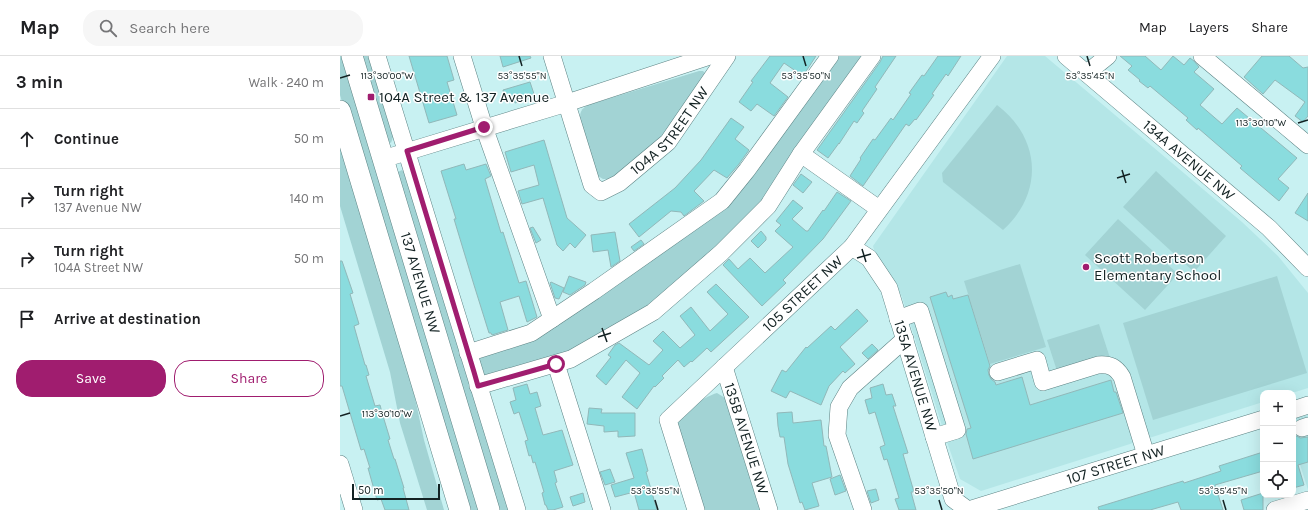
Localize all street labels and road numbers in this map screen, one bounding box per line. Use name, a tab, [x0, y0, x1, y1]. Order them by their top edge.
street label: 104A STREET NW	[627, 82, 713, 179]
street label: 134A AVENUE NW	[1139, 116, 1239, 205]
street label: 137 AVENUE NW	[397, 230, 444, 336]
street label: 105 STREET NW	[759, 251, 847, 335]
street label: 135A AVENUE NW	[890, 318, 941, 434]
street label: 135B AVENUE NW	[721, 381, 773, 497]
street label: 107 STREET NW	[1064, 441, 1168, 488]

